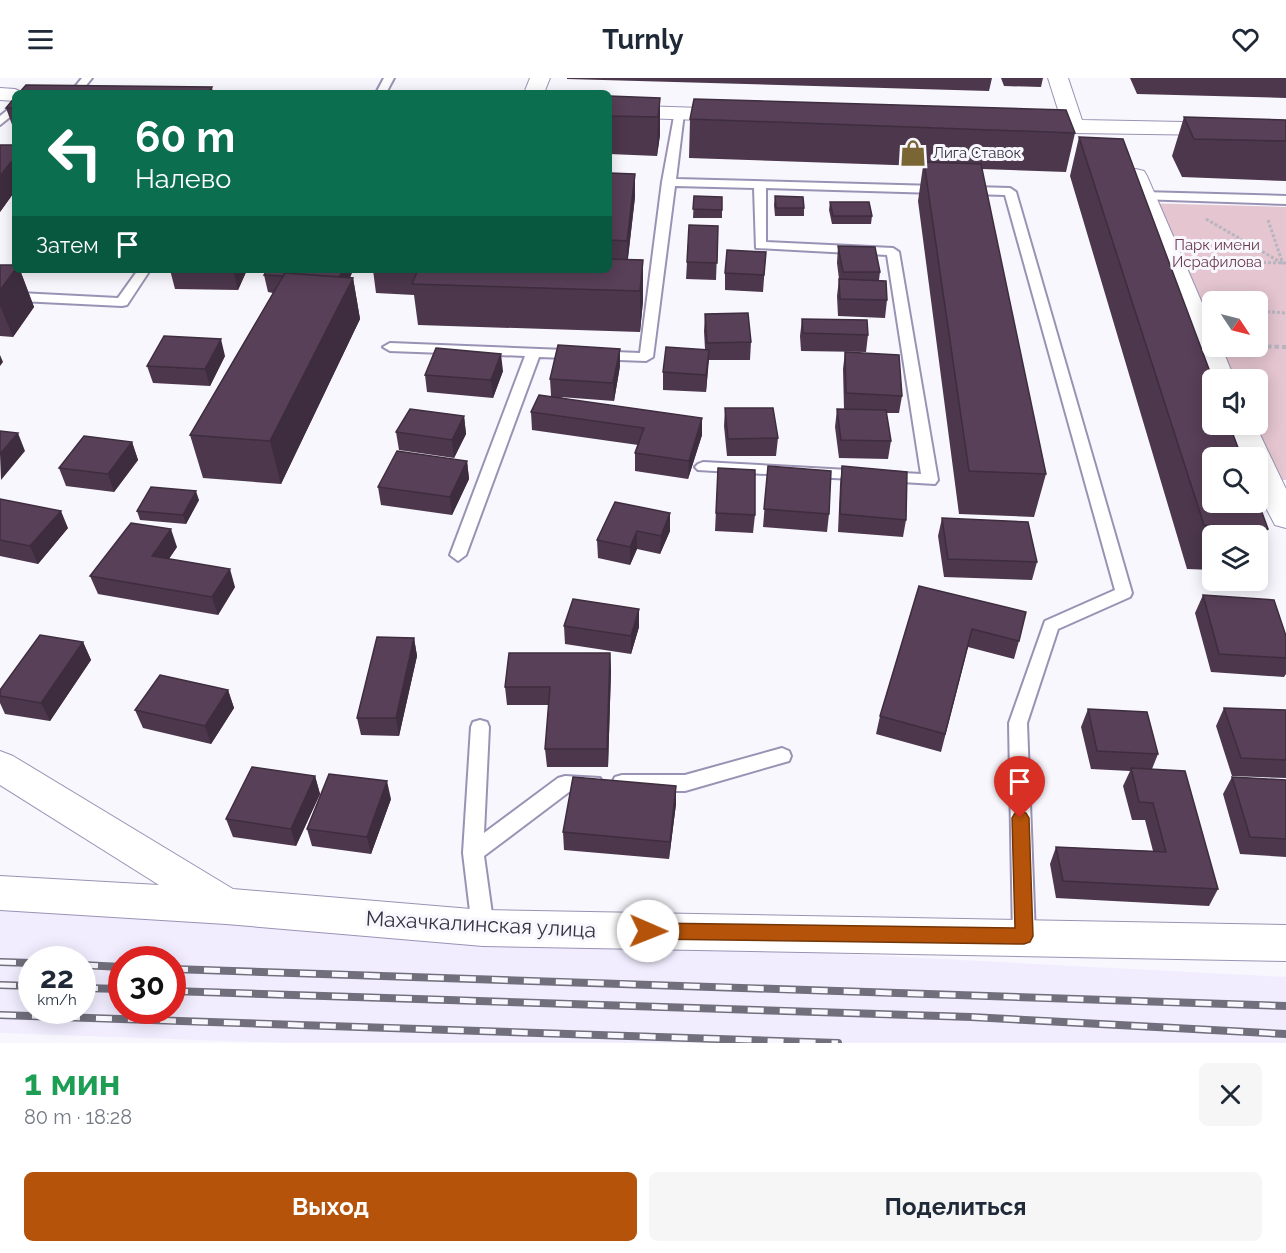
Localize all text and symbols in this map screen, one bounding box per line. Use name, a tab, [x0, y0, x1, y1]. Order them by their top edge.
icon: menu	[24, 23, 57, 56]
icon: heart	[1229, 23, 1262, 56]
text: Turnly	[602, 24, 684, 55]
text: 60 m	[135, 113, 235, 162]
icon: left	[36, 114, 114, 192]
shop icon: Лига Ставок	[898, 138, 928, 168]
place label: Лига Ставок	[933, 144, 1021, 162]
text: Налево	[135, 163, 231, 194]
icon: arrive	[111, 228, 144, 261]
text: Затем	[36, 232, 99, 258]
park label: Парк имени Исрафилова	[1172, 236, 1262, 271]
north arrow	[1202, 291, 1268, 357]
map controls	[1202, 291, 1268, 591]
button: sound	[1202, 369, 1268, 435]
button: search	[1202, 447, 1268, 513]
button: layers	[1202, 525, 1268, 591]
pin	[994, 756, 1045, 818]
icon: arrive	[1003, 765, 1036, 798]
position arrow	[616, 899, 680, 963]
street label: Махачкалинская улица	[365, 905, 597, 943]
speed limit sign: 30	[108, 946, 186, 1024]
text: 22	[40, 960, 74, 995]
text: km/h	[37, 991, 77, 1009]
text: 1 мин	[24, 1061, 120, 1103]
button: close	[1199, 1063, 1262, 1126]
text: 80 m · 18:28	[24, 1105, 132, 1129]
button: Выход	[24, 1172, 637, 1241]
button: Поделиться	[649, 1172, 1262, 1241]

